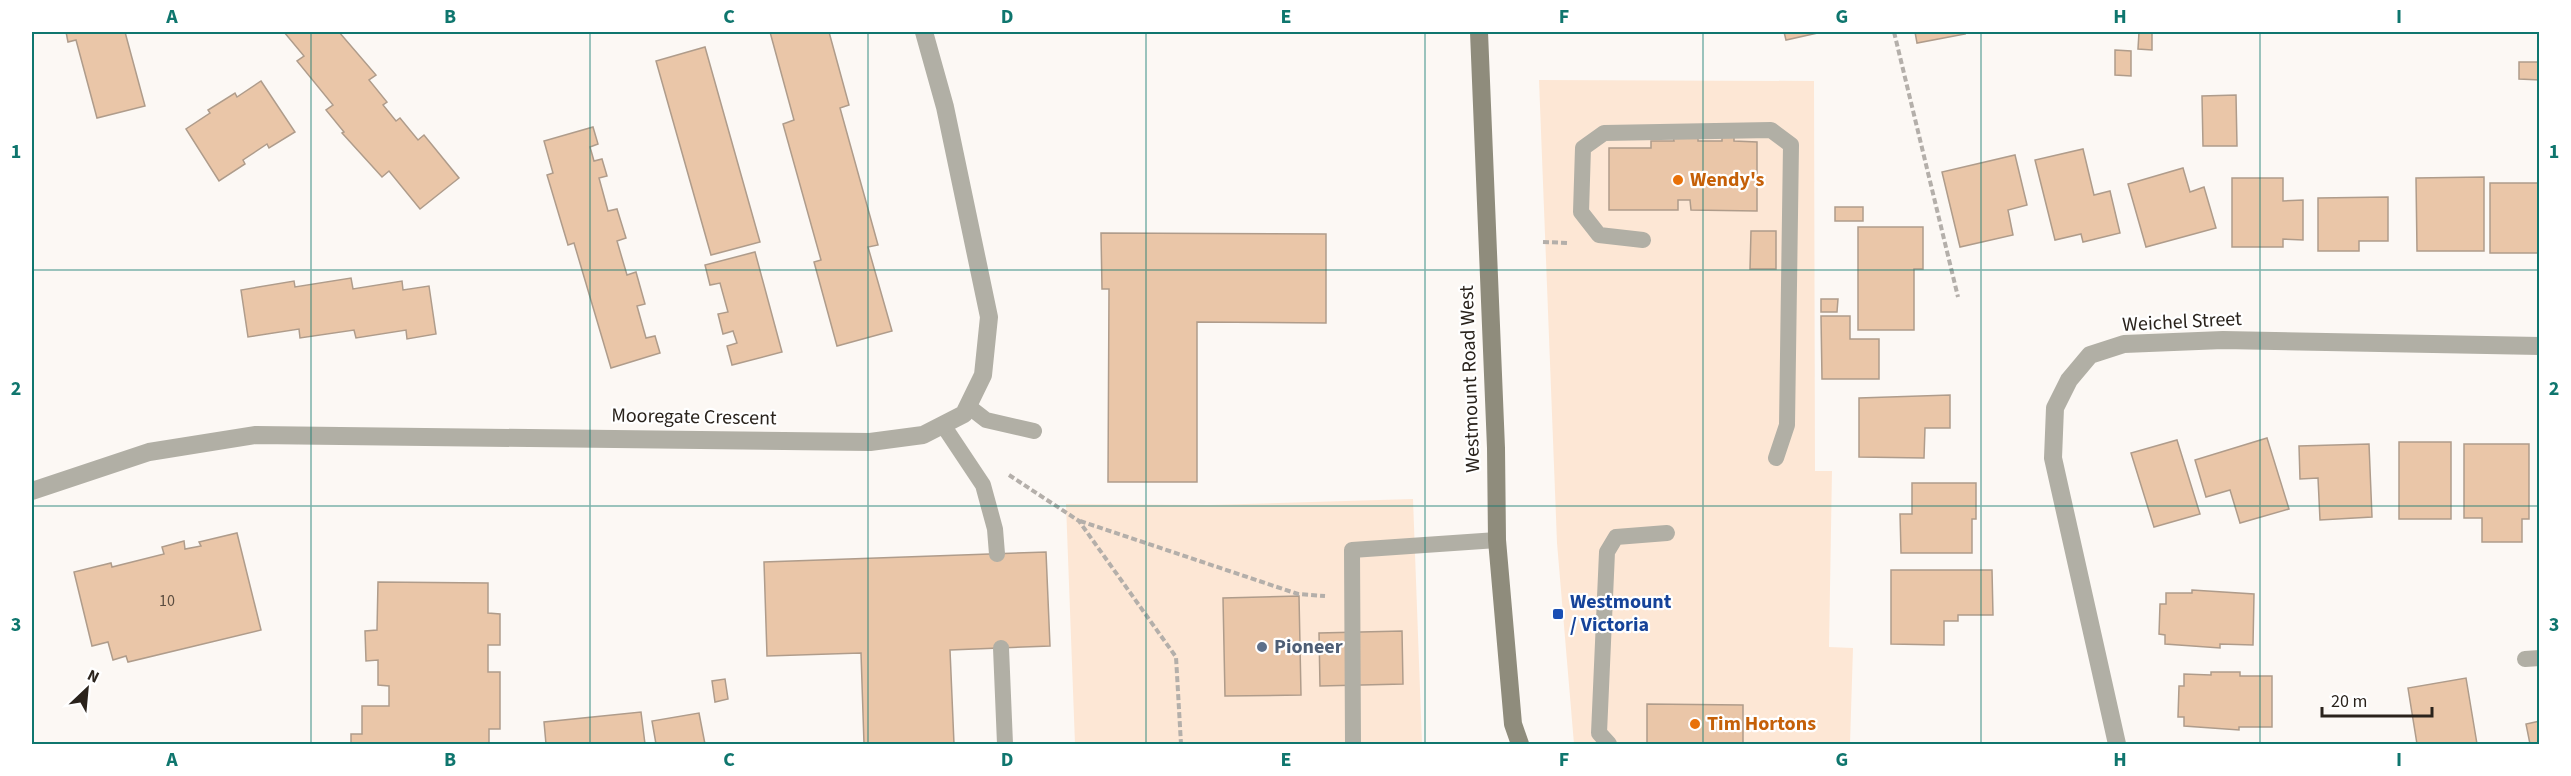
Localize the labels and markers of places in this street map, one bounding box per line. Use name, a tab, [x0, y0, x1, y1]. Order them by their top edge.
place label: Wendy's	[1690, 166, 1765, 194]
marker: Wendy's	[1671, 173, 1685, 187]
place label: Westmount / Victoria	[1570, 588, 1672, 639]
marker: Westmount / Victoria	[1551, 607, 1565, 621]
place label: Pioneer	[1274, 633, 1343, 661]
marker: Pioneer	[1255, 640, 1269, 654]
place label: Tim Hortons	[1707, 710, 1816, 738]
marker: Tim Hortons	[1688, 717, 1702, 731]

